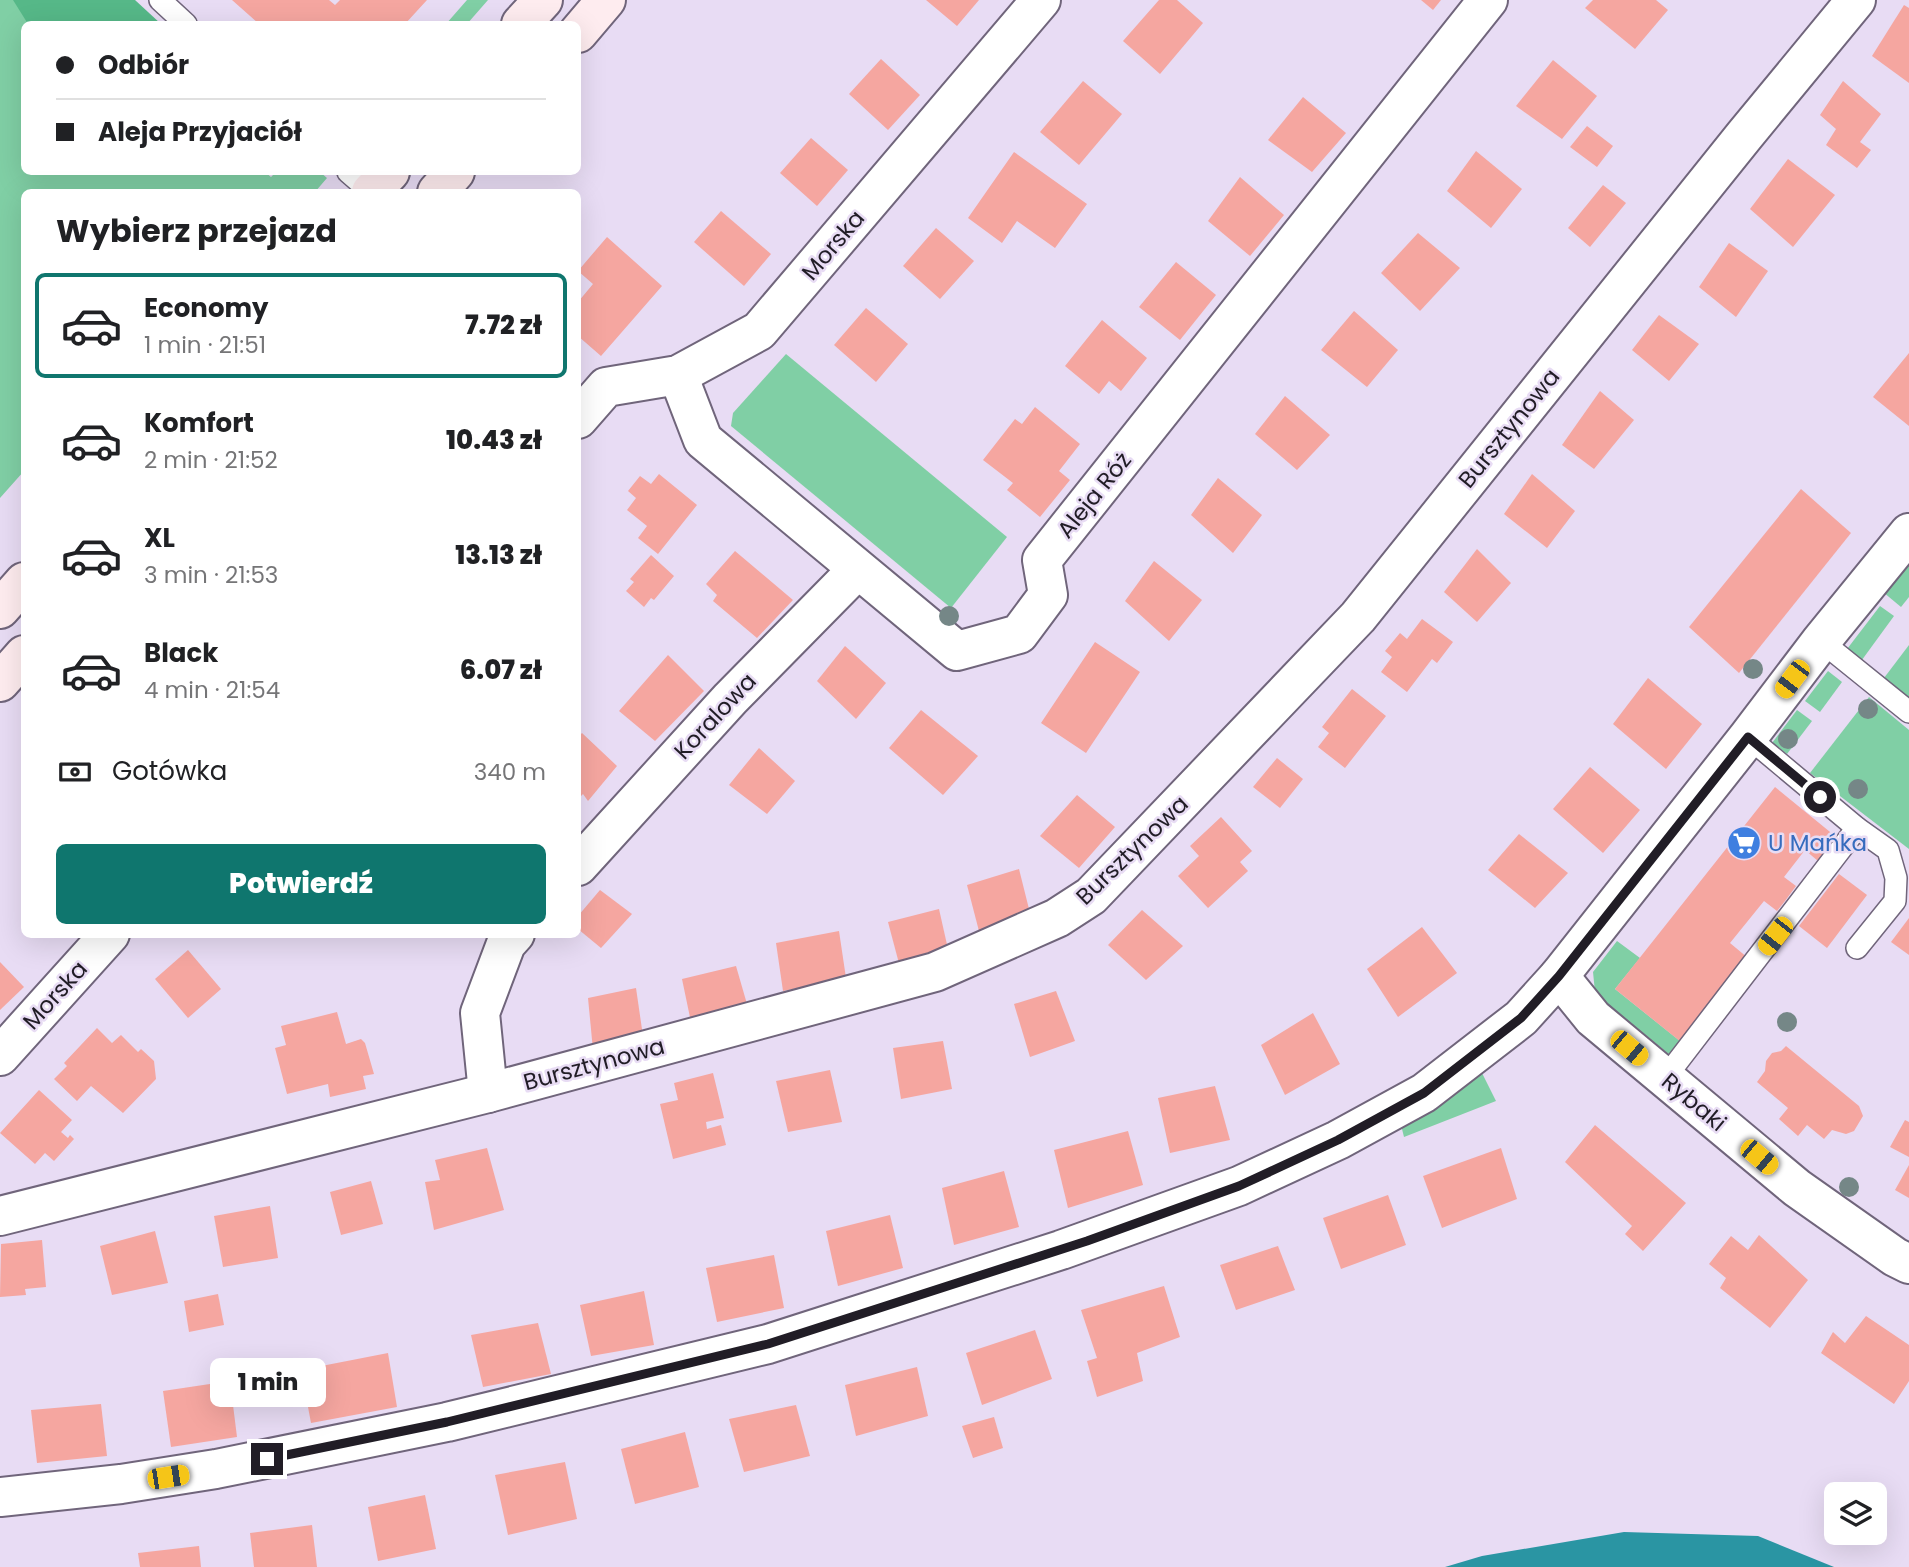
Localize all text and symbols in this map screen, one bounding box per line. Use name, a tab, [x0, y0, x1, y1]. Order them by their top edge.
text: Odbiór	[98, 47, 189, 83]
text: Aleja Przyjaciół	[98, 114, 302, 150]
street label: Morska	[794, 203, 872, 287]
text: Wybierz przejazd	[56, 208, 337, 253]
text: Economy	[144, 290, 268, 326]
icon: car	[60, 294, 123, 357]
text: 7.72 zł	[465, 307, 542, 343]
text: 1 min · 21:51	[144, 329, 266, 361]
street label: Bursztynowa	[1451, 362, 1567, 494]
text: Komfort	[144, 405, 254, 441]
icon: car	[60, 409, 123, 472]
text: 10.43 zł	[446, 422, 542, 458]
text: 2 min · 21:52	[144, 444, 278, 476]
street label: Aleja Róż	[1049, 445, 1139, 545]
text: XL	[144, 520, 175, 556]
icon: car	[60, 524, 123, 587]
text: 13.13 zł	[455, 537, 542, 573]
text: 3 min · 21:53	[144, 559, 278, 591]
text: Black	[144, 635, 218, 671]
icon: car	[60, 639, 123, 702]
text: 6.07 zł	[460, 652, 542, 688]
car	[1771, 656, 1814, 702]
street label: Koralowa	[667, 666, 763, 766]
text: 4 min · 21:54	[144, 674, 280, 706]
icon: cash	[56, 753, 94, 791]
text: Gotówka	[112, 753, 227, 789]
text: 340 m	[474, 756, 546, 788]
route start	[1804, 781, 1836, 813]
street label: Bursztynowa	[1069, 788, 1195, 912]
supermarket icon: U Mańka	[1725, 824, 1763, 862]
place label: U Mańka	[1768, 827, 1867, 859]
button: Potwierdź	[56, 844, 546, 924]
car	[1754, 913, 1797, 959]
street label: Morska	[16, 954, 94, 1036]
car	[1607, 1026, 1652, 1070]
street label: Bursztynowa	[520, 1030, 668, 1098]
street label: Rybaki	[1655, 1065, 1733, 1139]
car	[1737, 1135, 1782, 1179]
callout: 1 min	[209, 1358, 325, 1406]
text: 1 min	[238, 1366, 298, 1398]
route end	[251, 1443, 283, 1475]
car	[146, 1463, 191, 1491]
map controls	[1824, 1482, 1887, 1545]
button: layers	[1824, 1482, 1887, 1545]

